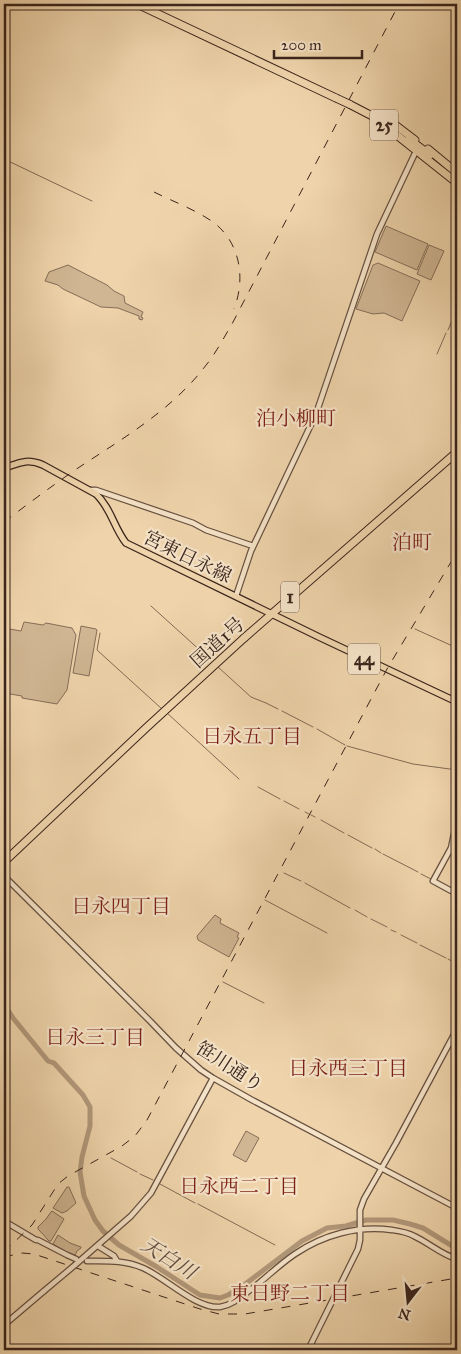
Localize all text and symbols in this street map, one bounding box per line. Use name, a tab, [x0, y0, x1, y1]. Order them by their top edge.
scale bar	[274, 28, 361, 60]
text: 200 m	[281, 36, 322, 54]
road number: 25	[370, 110, 398, 140]
district label: 泊小柳町	[256, 406, 336, 430]
street label: 宮東日永線	[140, 525, 236, 588]
district label: 泊町	[392, 530, 432, 554]
road number: 1	[281, 582, 299, 612]
street label: 国道1号	[186, 612, 249, 673]
road number: 44	[348, 644, 380, 674]
district label: 日永五丁目	[202, 724, 302, 748]
district label: 日永四丁目	[71, 894, 171, 918]
district label: 日永三丁目	[45, 1025, 145, 1049]
street label: 笹川通り	[192, 1036, 268, 1097]
district label: 日永西三丁目	[288, 1056, 408, 1080]
district label: 日永西二丁目	[179, 1174, 299, 1198]
water label: 天白川	[137, 1232, 202, 1285]
north arrow	[384, 1276, 434, 1326]
district label: 東日野二丁目	[230, 1281, 350, 1305]
text: N	[396, 1304, 413, 1324]

